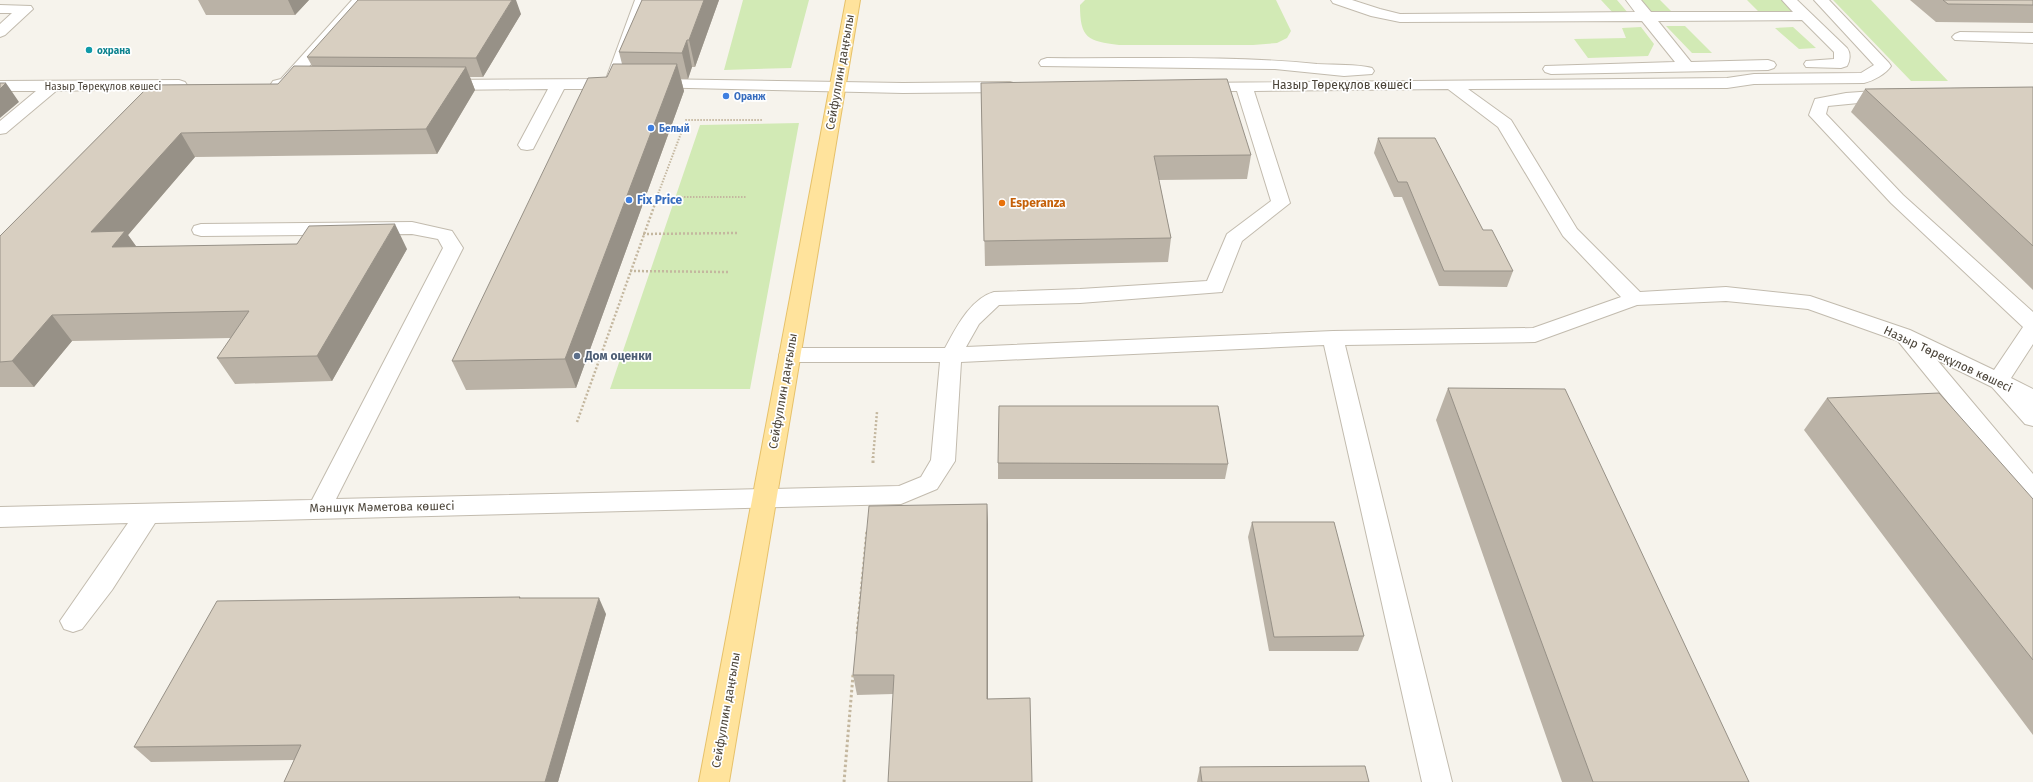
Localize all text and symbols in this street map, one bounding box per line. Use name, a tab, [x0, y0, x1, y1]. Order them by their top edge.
street label: Сейфуллин даңғылы	[823, 13, 857, 131]
marker: охрана	[84, 45, 94, 55]
place label: охрана	[97, 45, 131, 57]
street label: Назыр Төреқұлов көшесі	[1272, 78, 1412, 92]
street label: Назыр Төреқұлов көшесі	[45, 80, 162, 93]
marker: Оранж	[721, 91, 731, 101]
place label: Оранж	[734, 91, 766, 103]
marker: Белый	[646, 123, 656, 133]
place label: Белый	[659, 123, 690, 135]
place label: Fix Price	[637, 193, 683, 207]
marker: Fix Price	[624, 195, 634, 205]
place label: Esperanza	[1010, 196, 1066, 210]
marker: Esperanza	[997, 198, 1007, 208]
street label: Назыр Төреқұлов көшесі	[1881, 323, 2015, 395]
street label: Сейфуллин даңғылы	[766, 332, 800, 450]
place label: Дом оценки	[584, 349, 652, 363]
marker: Дом оценки	[572, 351, 582, 361]
street label: Мәншүк Мәметова көшесі	[309, 499, 455, 515]
street label: Сейфуллин даңғылы	[709, 651, 743, 769]

